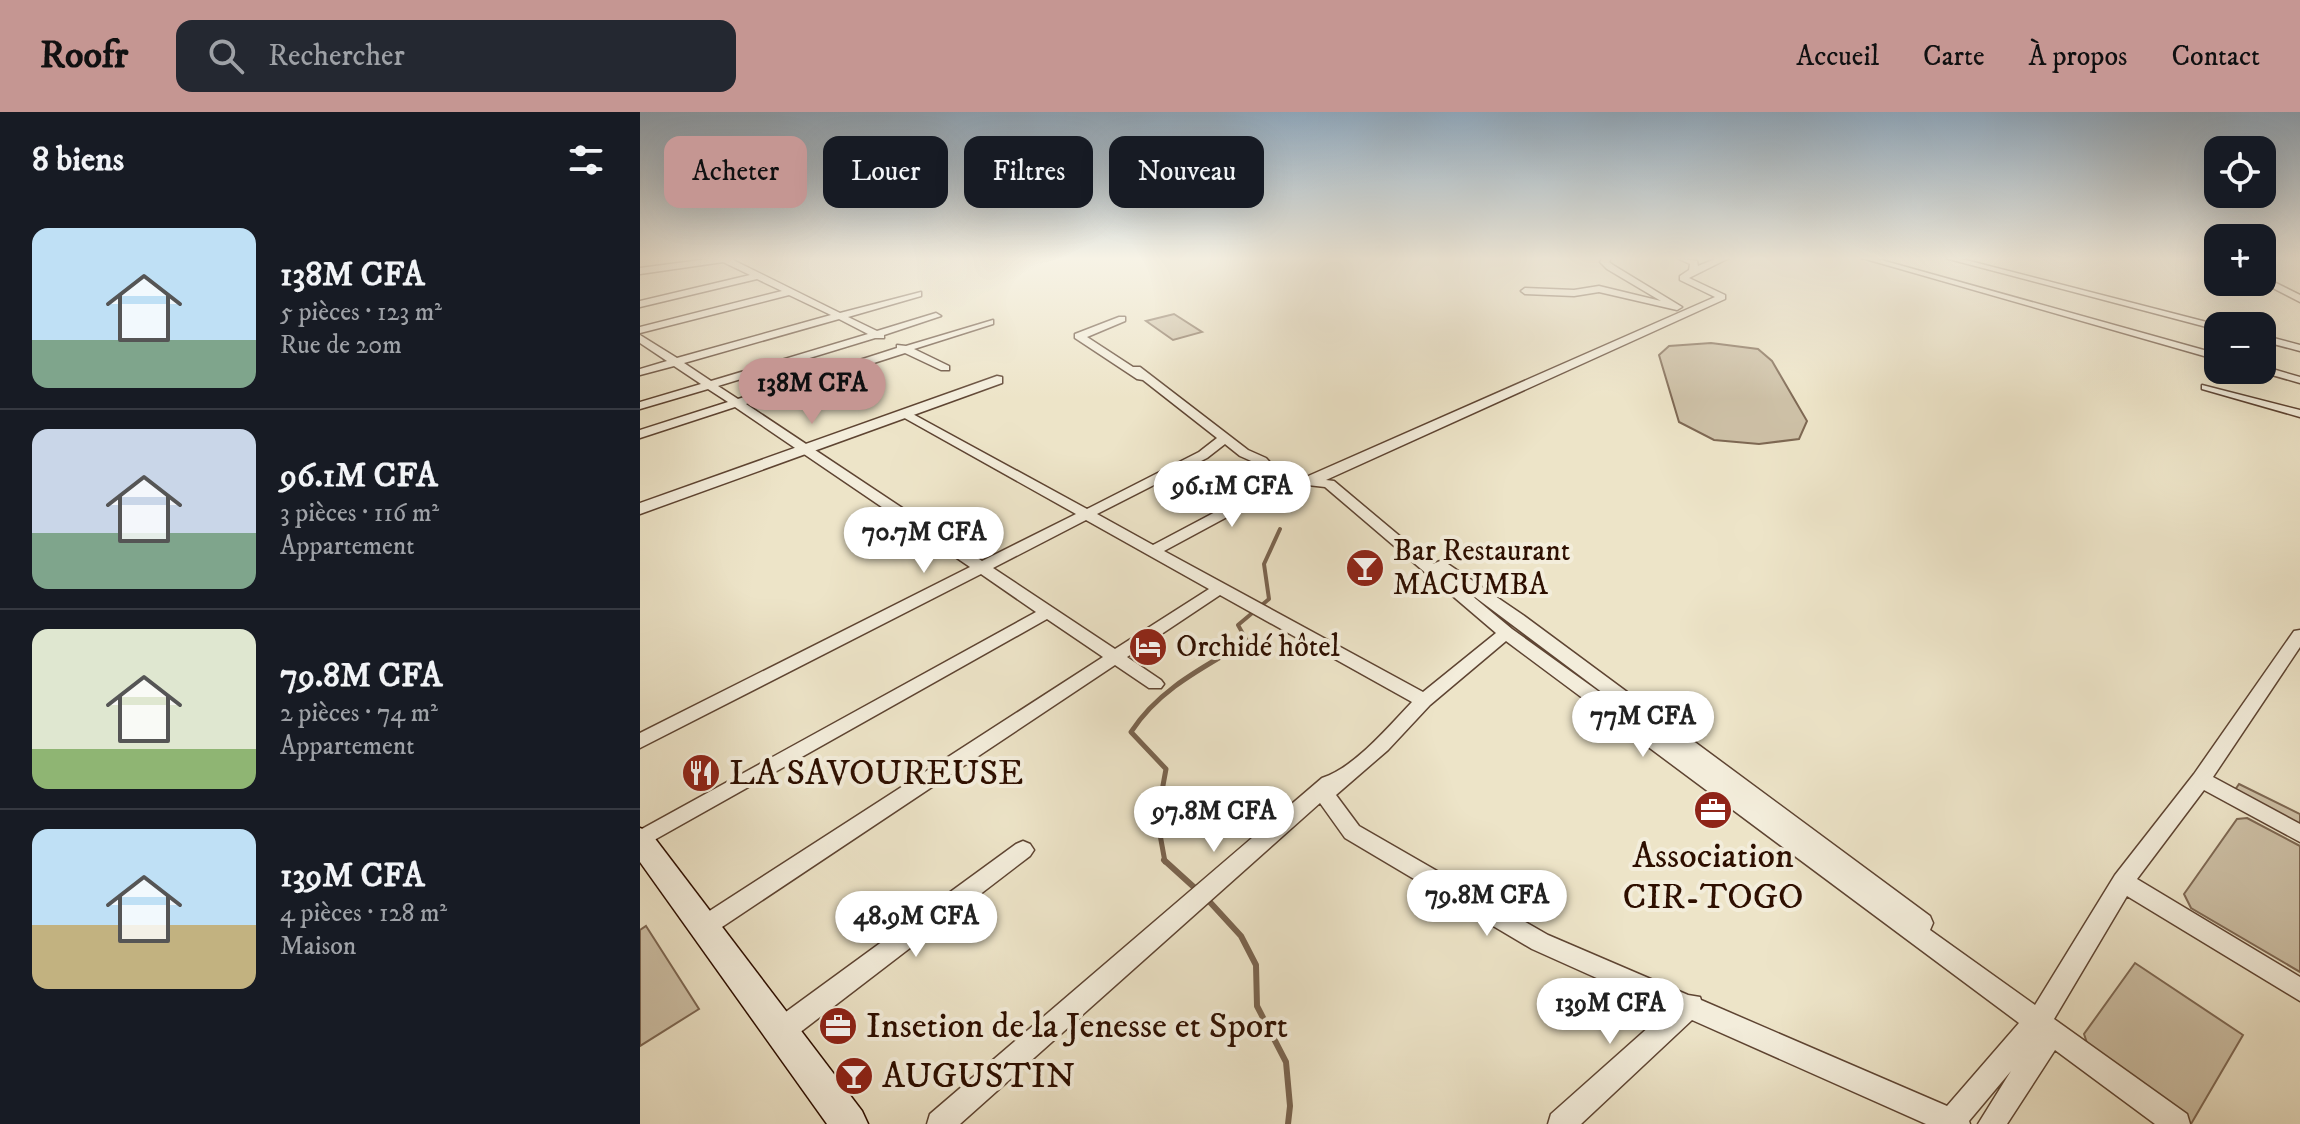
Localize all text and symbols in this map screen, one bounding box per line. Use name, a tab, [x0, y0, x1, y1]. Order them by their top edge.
search box	[176, 20, 736, 92]
text: Roofr	[40, 32, 128, 80]
icon: search	[204, 34, 248, 78]
text: Rechercher	[268, 38, 405, 75]
text: Accueil	[1796, 39, 1879, 74]
text: Carte	[1923, 39, 1985, 74]
text: À propos	[2029, 39, 2127, 74]
text: Contact	[2171, 39, 2260, 74]
chip: Acheter	[664, 136, 807, 208]
chip: Louer	[823, 136, 948, 208]
chip: Filtres	[964, 136, 1093, 208]
chip: Nouveau	[1109, 136, 1264, 208]
map controls	[2204, 136, 2276, 384]
button: locate	[2204, 136, 2276, 208]
icon: filters	[564, 138, 608, 182]
text: 8 biens	[32, 139, 124, 181]
button: +	[2204, 224, 2276, 296]
text: 138M CFA	[280, 254, 425, 296]
icon: home	[96, 260, 192, 356]
text: 5 pièces · 123 m²	[280, 296, 442, 329]
button: −	[2204, 312, 2276, 384]
text: Rue de 20m	[280, 329, 402, 362]
pin: 138M CFA	[729, 358, 895, 426]
text: 138M CFA	[757, 367, 867, 400]
text: 96.1M CFA	[280, 455, 438, 497]
icon: home	[96, 461, 192, 557]
pin: 96.1M CFA	[1140, 461, 1324, 529]
text: 96.1M CFA	[1172, 470, 1292, 503]
text: 3 pièces · 116 m²	[280, 497, 439, 530]
pin: 70.7M CFA	[832, 507, 1016, 575]
text: 70.7M CFA	[862, 516, 986, 549]
text: Appartement	[280, 530, 414, 563]
place label: Bar Restaurant MACUMBA	[1393, 533, 1570, 604]
bar icon: Bar Restaurant MACUMBA	[1344, 547, 1386, 589]
hotel icon: Orchidé hôtel	[1127, 626, 1169, 668]
place label: Orchidé hôtel	[1176, 629, 1340, 666]
text: 79.8M CFA	[280, 655, 442, 697]
icon: home	[96, 661, 192, 757]
pin: 77M CFA	[1569, 691, 1717, 759]
text: 2 pièces · 74 m²	[280, 697, 438, 730]
text: 77M CFA	[1590, 700, 1696, 733]
text: Appartement	[280, 730, 414, 763]
place label: LA SAVOUREUSE	[729, 751, 1024, 796]
restaurant icon: LA SAVOUREUSE	[680, 752, 722, 794]
pin: 97.8M CFA	[1122, 786, 1306, 854]
office icon: Association CIR-TOGO	[1692, 789, 1734, 831]
text: 97.8M CFA	[1152, 795, 1276, 828]
place label: Association CIR-TOGO	[1623, 834, 1803, 920]
text: 139M CFA	[280, 855, 425, 897]
icon: home	[96, 861, 192, 957]
pin: 79.8M CFA	[1395, 870, 1579, 938]
text: 79.8M CFA	[1425, 879, 1549, 912]
pin: 48.9M CFA	[824, 891, 1008, 959]
text: 4 pièces · 128 m²	[280, 897, 447, 930]
text: 48.9M CFA	[853, 900, 979, 933]
text: Maison	[280, 930, 356, 963]
pin: 139M CFA	[1527, 978, 1693, 1046]
text: 139M CFA	[1555, 987, 1665, 1020]
place label: Insetion de la Jenesse et Sport	[866, 1004, 1288, 1049]
office icon: Insetion de la Jenesse et Sport	[817, 1005, 859, 1047]
place label: AUGUSTIN	[882, 1054, 1075, 1099]
bar icon: AUGUSTIN	[833, 1055, 875, 1097]

